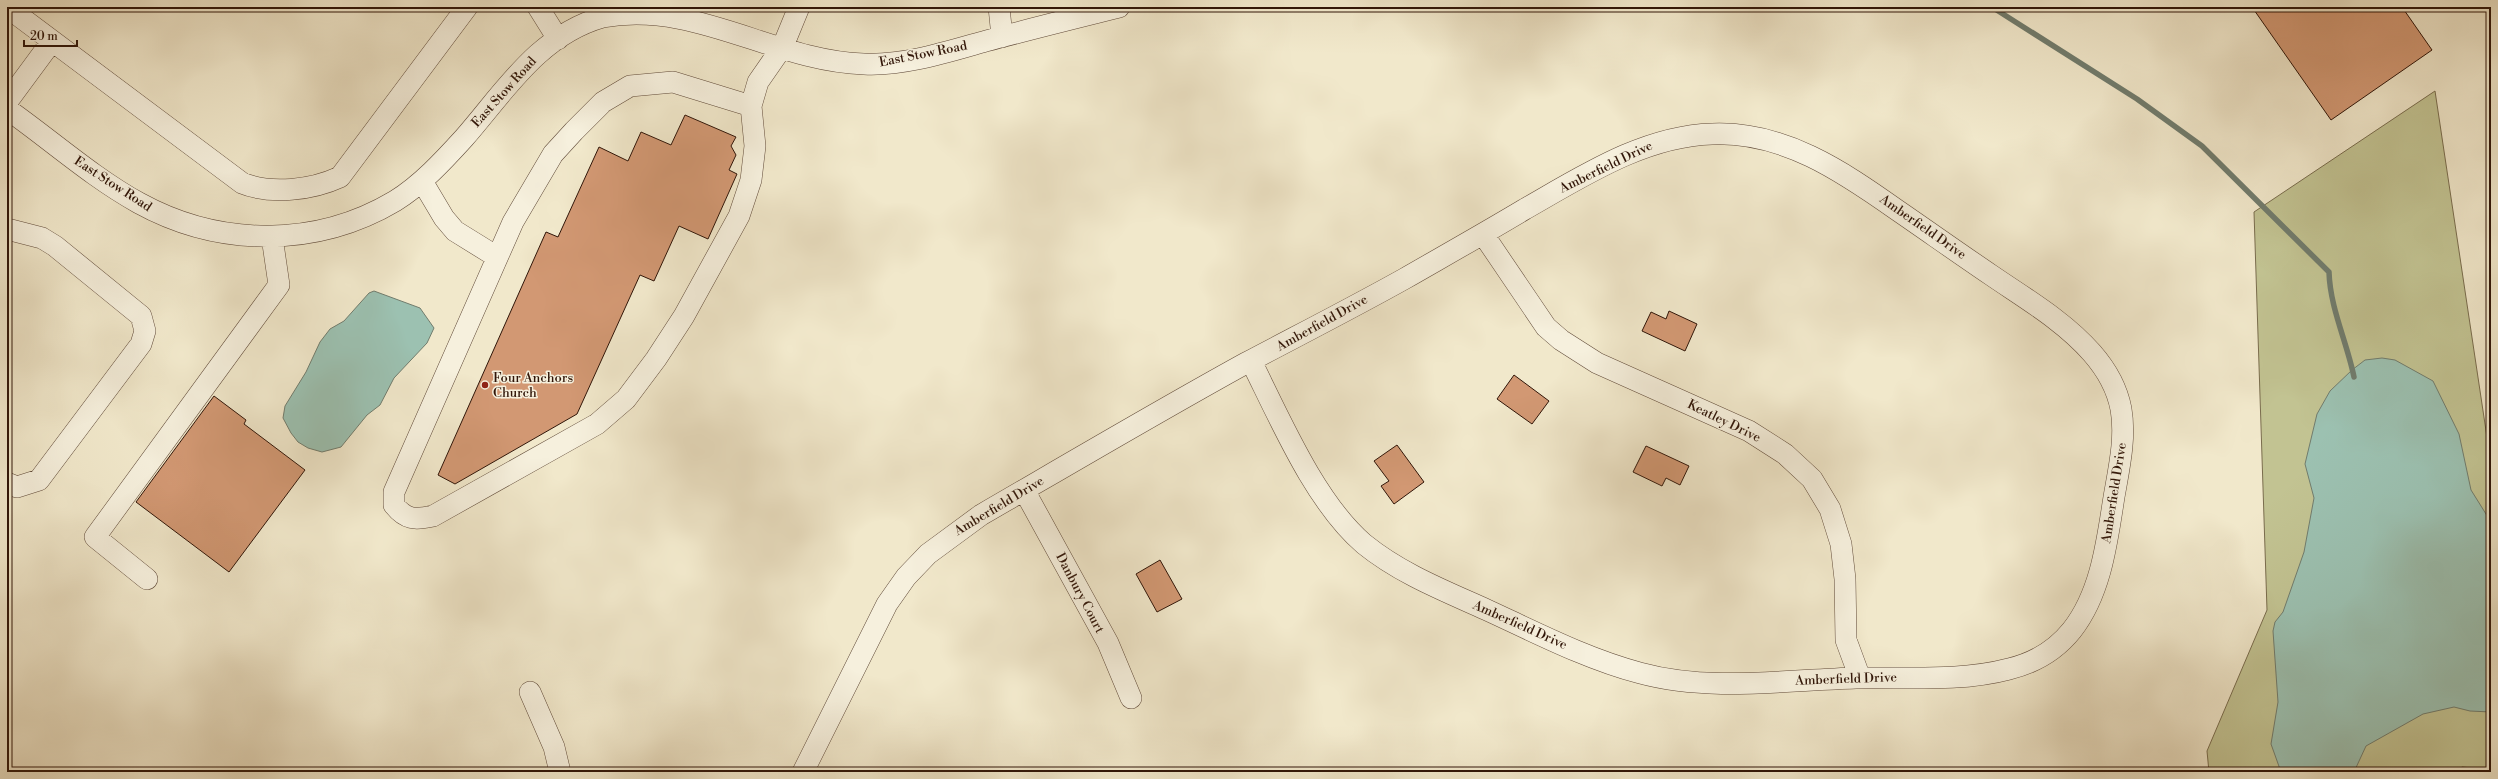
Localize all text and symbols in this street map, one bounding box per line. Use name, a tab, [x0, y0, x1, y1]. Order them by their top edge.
scale bar	[24, 22, 77, 48]
text: 20 m	[30, 29, 58, 44]
street label: East Stow Road	[878, 38, 969, 70]
street label: East Stow Road	[468, 53, 540, 131]
street label: Amberfield Drive	[1556, 137, 1656, 197]
street label: East Stow Road	[71, 153, 155, 215]
street label: Amberfield Drive	[1876, 191, 1970, 263]
street label: Amberfield Drive	[1273, 291, 1371, 355]
place label: Four Anchors Church	[493, 370, 573, 401]
marker: Four Anchors Church	[480, 380, 490, 390]
street label: Keatley Drive	[1685, 396, 1764, 446]
street label: Amberfield Drive	[2098, 441, 2130, 545]
street label: Amberfield Drive	[950, 473, 1047, 540]
street label: Danbury Court	[1052, 550, 1108, 636]
street label: Amberfield Drive	[1469, 597, 1570, 653]
street label: Amberfield Drive	[1794, 669, 1898, 689]

